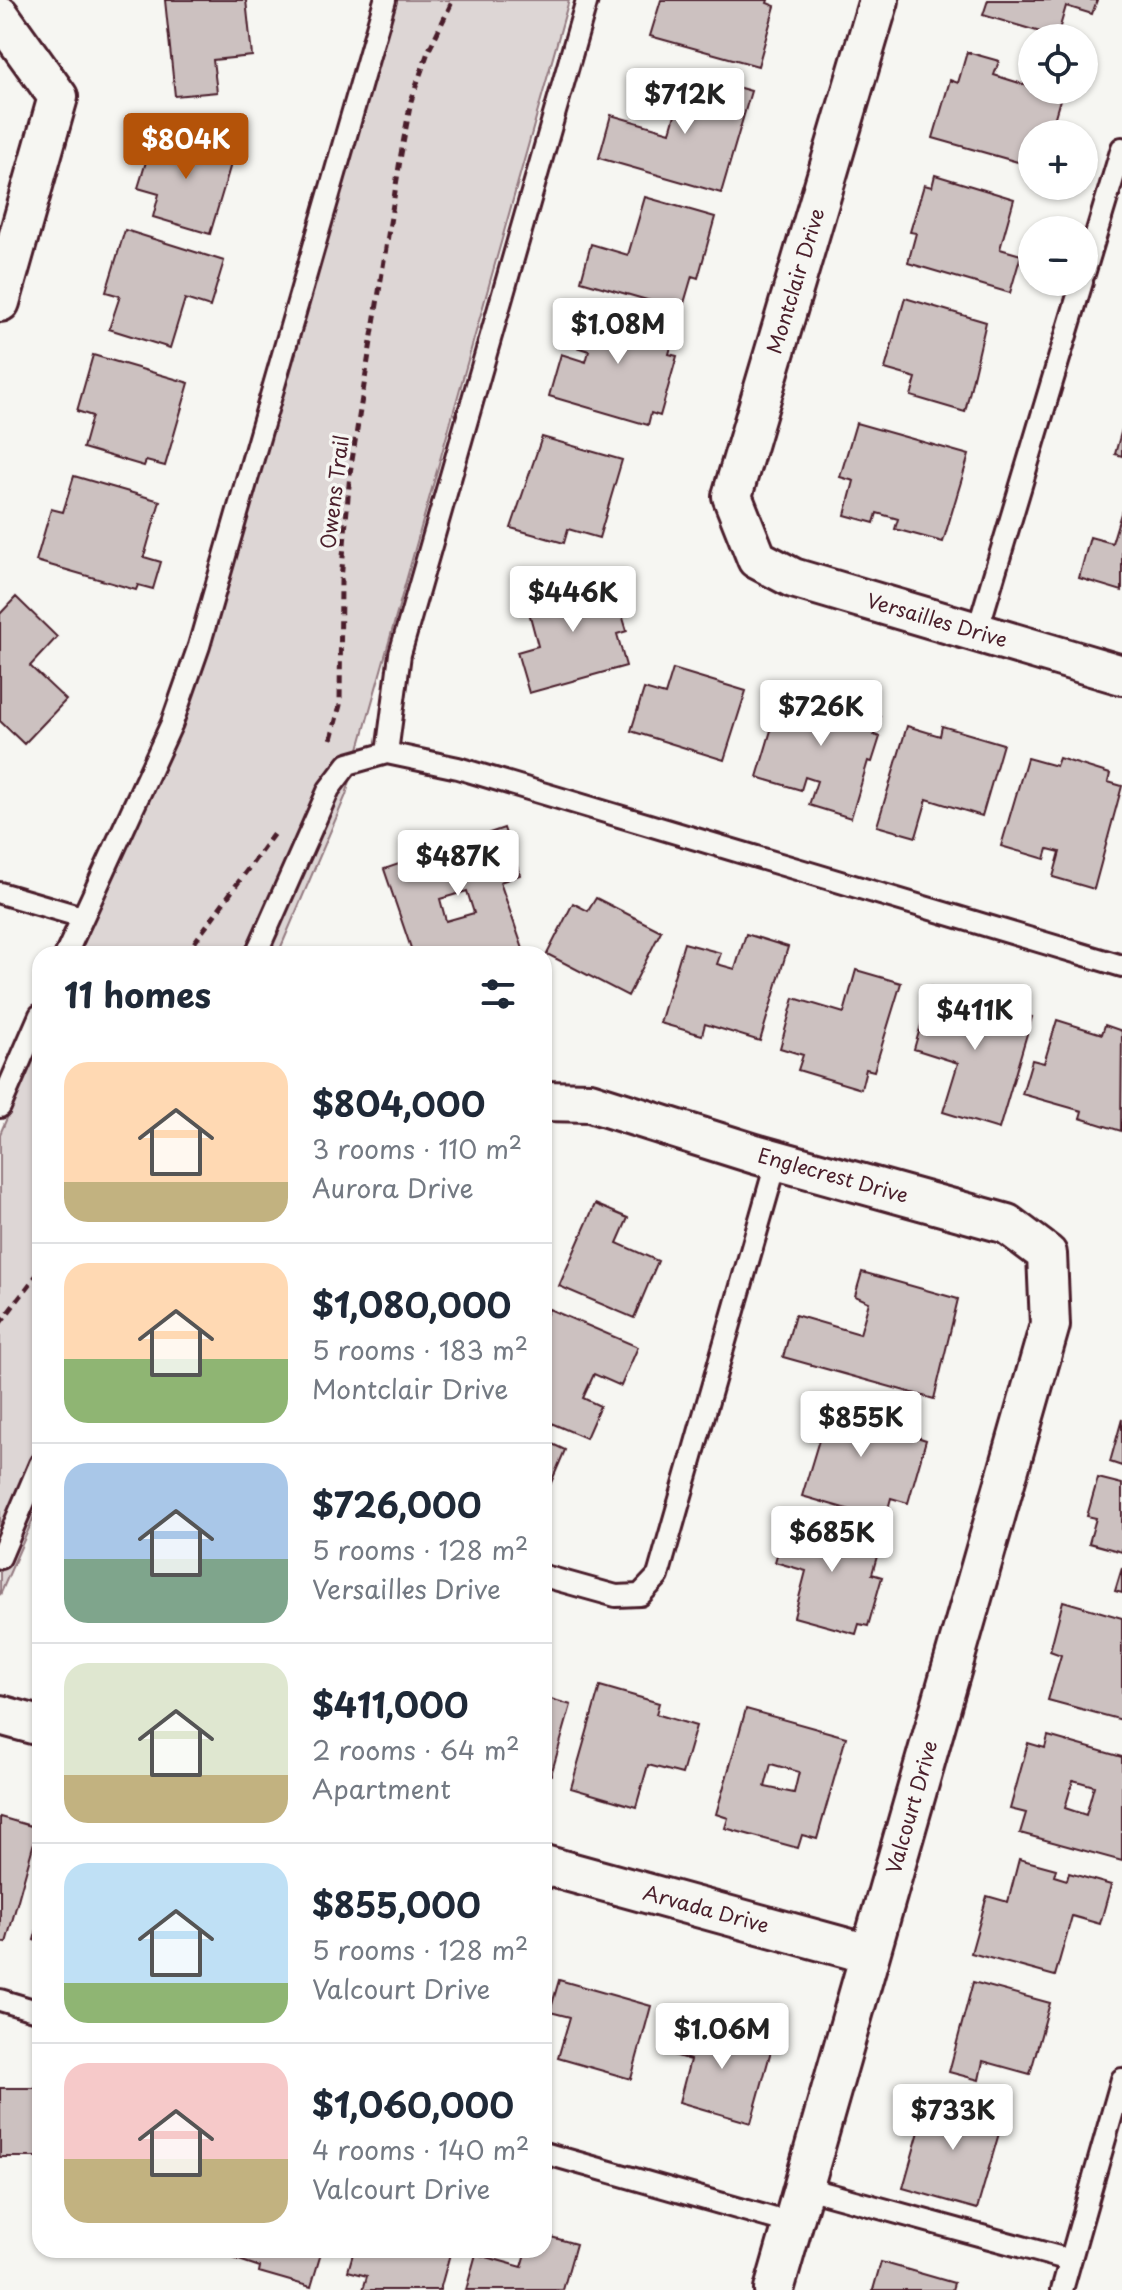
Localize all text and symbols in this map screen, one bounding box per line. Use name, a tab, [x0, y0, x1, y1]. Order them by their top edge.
map controls	[1018, 24, 1098, 296]
button: locate	[1018, 24, 1098, 104]
pin: $712K	[629, 68, 741, 136]
text: $712K	[644, 74, 726, 113]
pin: $804K	[130, 113, 242, 181]
text: $804K	[141, 119, 231, 158]
button: +	[1018, 120, 1098, 200]
street label: Montclair Drive	[759, 204, 831, 357]
button: −	[1018, 216, 1098, 296]
pin: $1.08M	[553, 298, 683, 366]
text: $1.08M	[571, 304, 665, 343]
street label: Owens Trail	[312, 433, 356, 551]
pin: $446K	[517, 566, 629, 634]
text: $446K	[528, 572, 618, 611]
street label: Versailles Drive	[863, 585, 1011, 654]
pin: $726K	[765, 680, 877, 748]
text: $726K	[778, 686, 864, 725]
pin: $487K	[402, 830, 514, 898]
text: $487K	[416, 836, 500, 875]
text: 11 homes	[64, 968, 211, 1020]
icon: filters	[476, 972, 520, 1016]
pin: $411K	[919, 984, 1031, 1052]
text: $411K	[937, 990, 1013, 1029]
text: $804,000	[312, 1077, 485, 1129]
icon: home	[128, 1094, 224, 1190]
text: 3 rooms · 110 m²	[312, 1129, 522, 1168]
street label: Englecrest Drive	[755, 1140, 912, 1210]
text: Aurora Drive	[312, 1168, 474, 1207]
text: $1,080,000	[312, 1278, 511, 1330]
icon: home	[128, 1295, 224, 1391]
text: 5 rooms · 183 m²	[312, 1330, 528, 1369]
text: Montclair Drive	[312, 1369, 508, 1408]
pin: $855K	[805, 1391, 917, 1459]
text: $855K	[818, 1397, 904, 1436]
text: $726,000	[312, 1478, 481, 1530]
icon: home	[128, 1495, 224, 1591]
pin: $685K	[776, 1506, 888, 1574]
text: $685K	[789, 1512, 875, 1551]
text: 5 rooms · 128 m²	[312, 1530, 528, 1569]
text: Versailles Drive	[312, 1569, 501, 1608]
text: $411,000	[312, 1678, 468, 1730]
icon: home	[128, 1695, 224, 1791]
text: 2 rooms · 64 m²	[312, 1730, 520, 1769]
street label: Valcourt Drive	[878, 1737, 944, 1877]
text: Apartment	[312, 1769, 451, 1808]
street label: Arvada Drive	[640, 1877, 773, 1940]
text: $855,000	[312, 1878, 481, 1930]
icon: home	[128, 1895, 224, 1991]
text: 5 rooms · 128 m²	[312, 1930, 528, 1969]
text: Valcourt Drive	[312, 1969, 490, 2008]
pin: $1.06M	[657, 2003, 787, 2071]
text: $1.06M	[674, 2009, 770, 2048]
text: $1,060,000	[312, 2078, 514, 2130]
pin: $733K	[897, 2084, 1009, 2152]
text: $733K	[911, 2090, 995, 2129]
icon: home	[128, 2095, 224, 2191]
text: 4 rooms · 140 m²	[312, 2130, 530, 2169]
text: Valcourt Drive	[312, 2169, 490, 2208]

